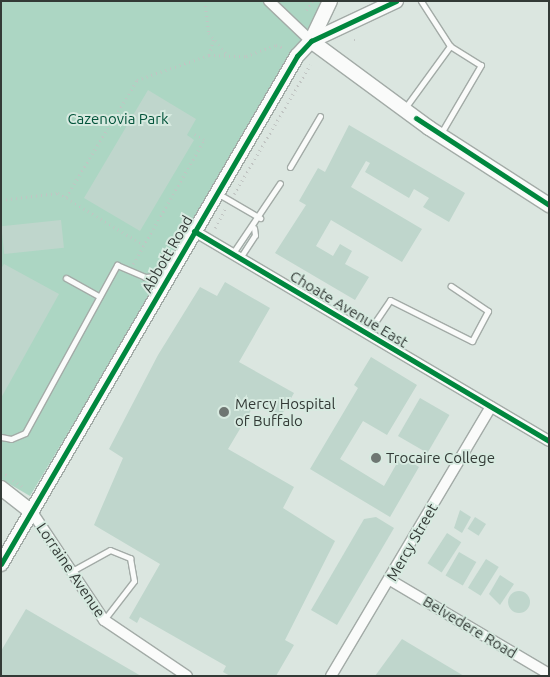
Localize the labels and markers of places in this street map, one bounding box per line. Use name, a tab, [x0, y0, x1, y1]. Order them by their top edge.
place label: Mercy Hospital of Buffalo	[235, 394, 335, 429]
marker: Mercy Hospital of Buffalo	[217, 405, 231, 419]
place label: Trocaire College	[386, 449, 495, 467]
marker: Trocaire College	[370, 452, 382, 464]

